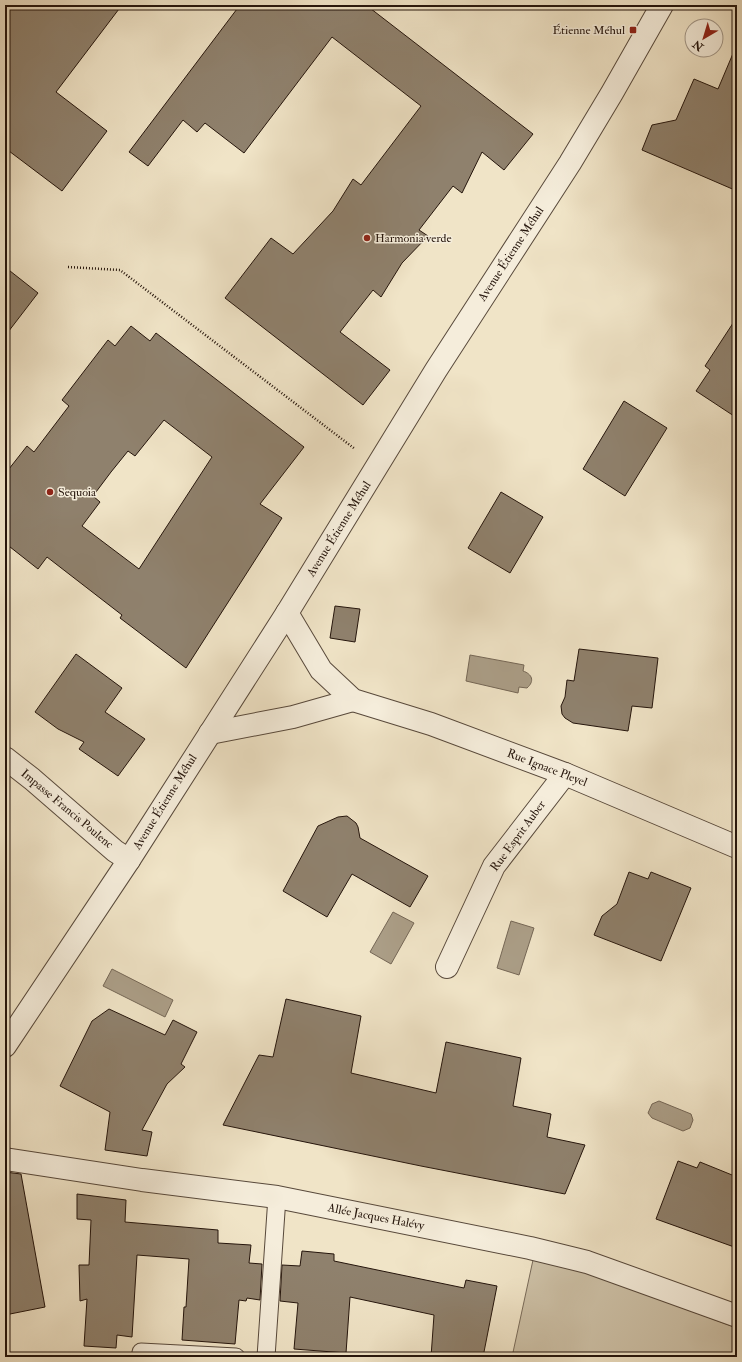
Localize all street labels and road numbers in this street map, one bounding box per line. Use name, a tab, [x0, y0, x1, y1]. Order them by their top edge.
street label: Avenue Étienne Méhul	[474, 204, 547, 305]
street label: Avenue Étienne Méhul	[303, 478, 374, 580]
street label: Rue Ignace Pleyel	[505, 746, 589, 790]
street label: Avenue Étienne Méhul	[129, 751, 200, 853]
street label: Impasse Francis Poulenc	[18, 766, 116, 852]
street label: Rue Esprit Auber	[487, 797, 549, 874]
street label: Allée Jacques Halévy	[325, 1200, 426, 1234]

